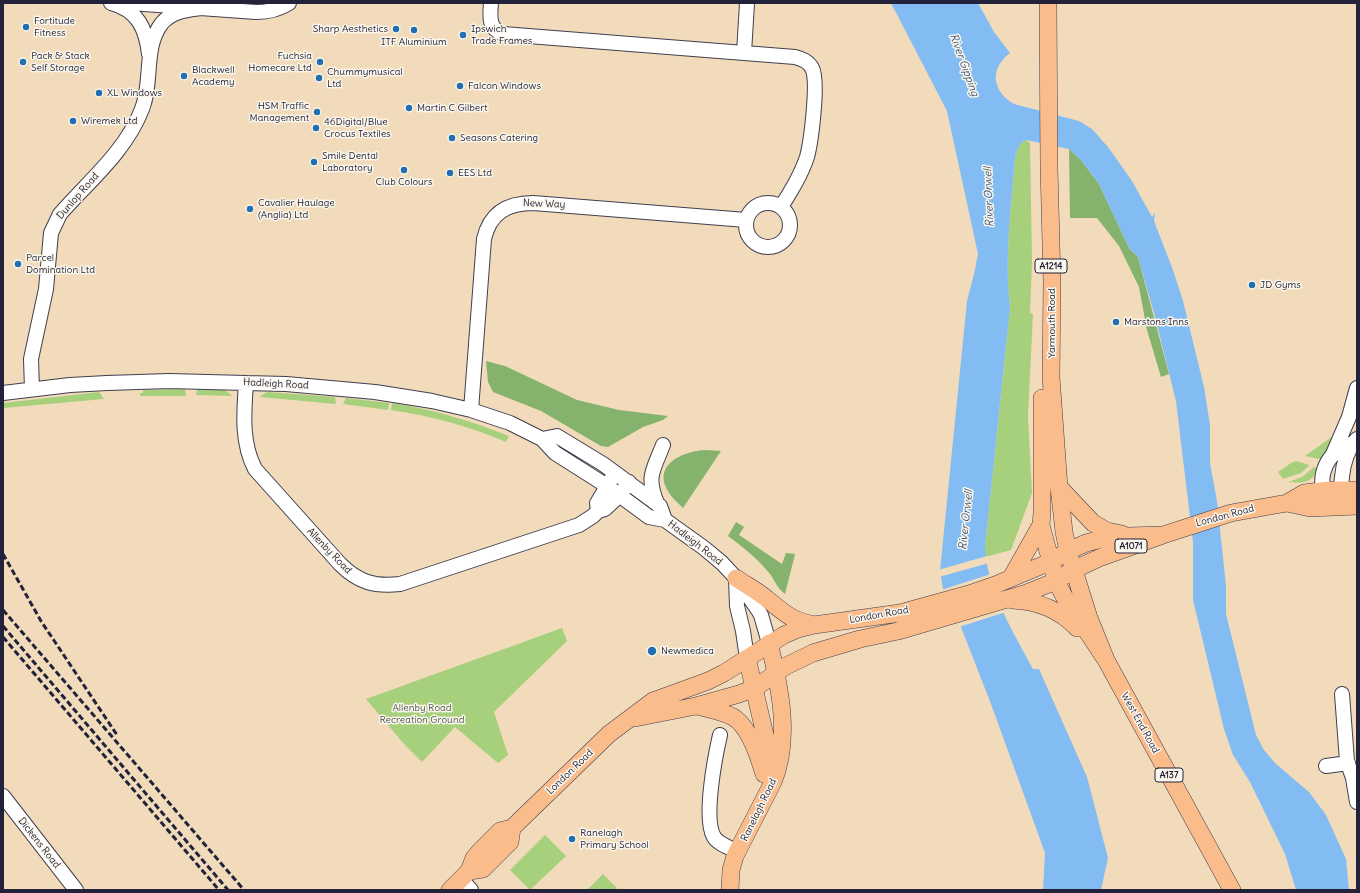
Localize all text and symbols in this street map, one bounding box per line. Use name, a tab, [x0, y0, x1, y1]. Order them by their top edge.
place label: Fortitude Fitness	[34, 15, 75, 38]
marker: Fortitude Fitness	[21, 22, 31, 32]
place label: Sharp Aesthetics	[313, 23, 388, 35]
place label: Ipswich Trade Frames	[471, 23, 532, 46]
marker: Sharp Aesthetics	[391, 24, 401, 34]
marker: ITF Aluminium	[409, 25, 419, 35]
marker: Ipswich Trade Frames	[458, 30, 468, 40]
water label: River Gipping	[947, 32, 981, 98]
place label: ITF Aluminium	[381, 36, 447, 48]
place label: Pack & Stack Self Storage	[31, 50, 90, 74]
place label: Fuchsia Homecare Ltd	[248, 50, 312, 74]
marker: Pack & Stack Self Storage	[18, 57, 28, 67]
marker: Fuchsia Homecare Ltd	[315, 57, 325, 67]
place label: Blackwell Academy	[192, 64, 235, 88]
place label: Chummymusical Ltd	[327, 66, 403, 90]
marker: Blackwell Academy	[179, 71, 189, 81]
marker: Chummymusical Ltd	[314, 73, 324, 83]
place label: Falcon Windows	[468, 80, 541, 92]
marker: Falcon Windows	[455, 81, 465, 91]
place label: XL Windows	[107, 87, 162, 99]
marker: XL Windows	[94, 88, 104, 98]
place label: HSM Traffic Management	[250, 100, 309, 124]
place label: Martin C Gilbert	[417, 102, 488, 114]
marker: Martin C Gilbert	[404, 103, 414, 113]
marker: HSM Traffic Management	[312, 107, 322, 117]
place label: Wiremek Ltd	[81, 115, 138, 127]
marker: Wiremek Ltd	[68, 116, 78, 126]
place label: 46Digital/Blue Crocus Textiles	[324, 116, 391, 140]
marker: 46Digital/Blue Crocus Textiles	[311, 123, 321, 133]
place label: Seasons Catering	[460, 132, 538, 144]
marker: Seasons Catering	[447, 133, 457, 143]
place label: Smile Dental Laboratory	[322, 150, 378, 174]
marker: Smile Dental Laboratory	[309, 157, 319, 167]
marker: Club Colours	[399, 165, 409, 175]
place label: EES Ltd	[458, 167, 492, 179]
water label: River Orwell	[981, 167, 997, 227]
marker: EES Ltd	[445, 168, 455, 178]
street label: Dunlop Road	[54, 170, 102, 222]
place label: Club Colours	[376, 176, 432, 188]
place label: Cavalier Haulage (Anglia) Ltd	[258, 197, 335, 220]
street label: New Way	[523, 197, 565, 211]
marker: Cavalier Haulage (Anglia) Ltd	[245, 204, 255, 214]
place label: Parcel Domination Ltd	[26, 252, 95, 276]
marker: Parcel Domination Ltd	[13, 259, 23, 269]
road number: A1214	[1035, 259, 1067, 273]
place label: JD Gyms	[1260, 279, 1301, 291]
marker: JD Gyms	[1247, 280, 1257, 290]
street label: Yarmouth Road	[1046, 288, 1058, 358]
place label: Marstons Inns	[1124, 316, 1189, 328]
marker: Marstons Inns	[1111, 317, 1121, 327]
street label: Hadleigh Road	[243, 376, 309, 392]
water label: River Orwell	[956, 489, 976, 551]
street label: London Road	[1195, 502, 1255, 530]
street label: Hadleigh Road	[665, 518, 725, 568]
street label: Allenby Road	[304, 526, 354, 576]
road number: A1071	[1115, 539, 1147, 553]
street label: London Road	[848, 604, 910, 626]
marker: Newmedica	[646, 645, 658, 657]
place label: Newmedica	[661, 645, 714, 657]
street label: West End Road	[1118, 690, 1162, 756]
park label: Allenby Road Recreation Ground	[379, 702, 465, 726]
street label: London Road	[544, 747, 596, 797]
road number: A137	[1155, 768, 1183, 782]
street label: Ranelagh Road	[739, 777, 779, 843]
street label: Dickens Road	[15, 815, 63, 871]
place label: Ranelagh Primary School	[580, 827, 649, 850]
marker: Ranelagh Primary School	[567, 834, 577, 844]

